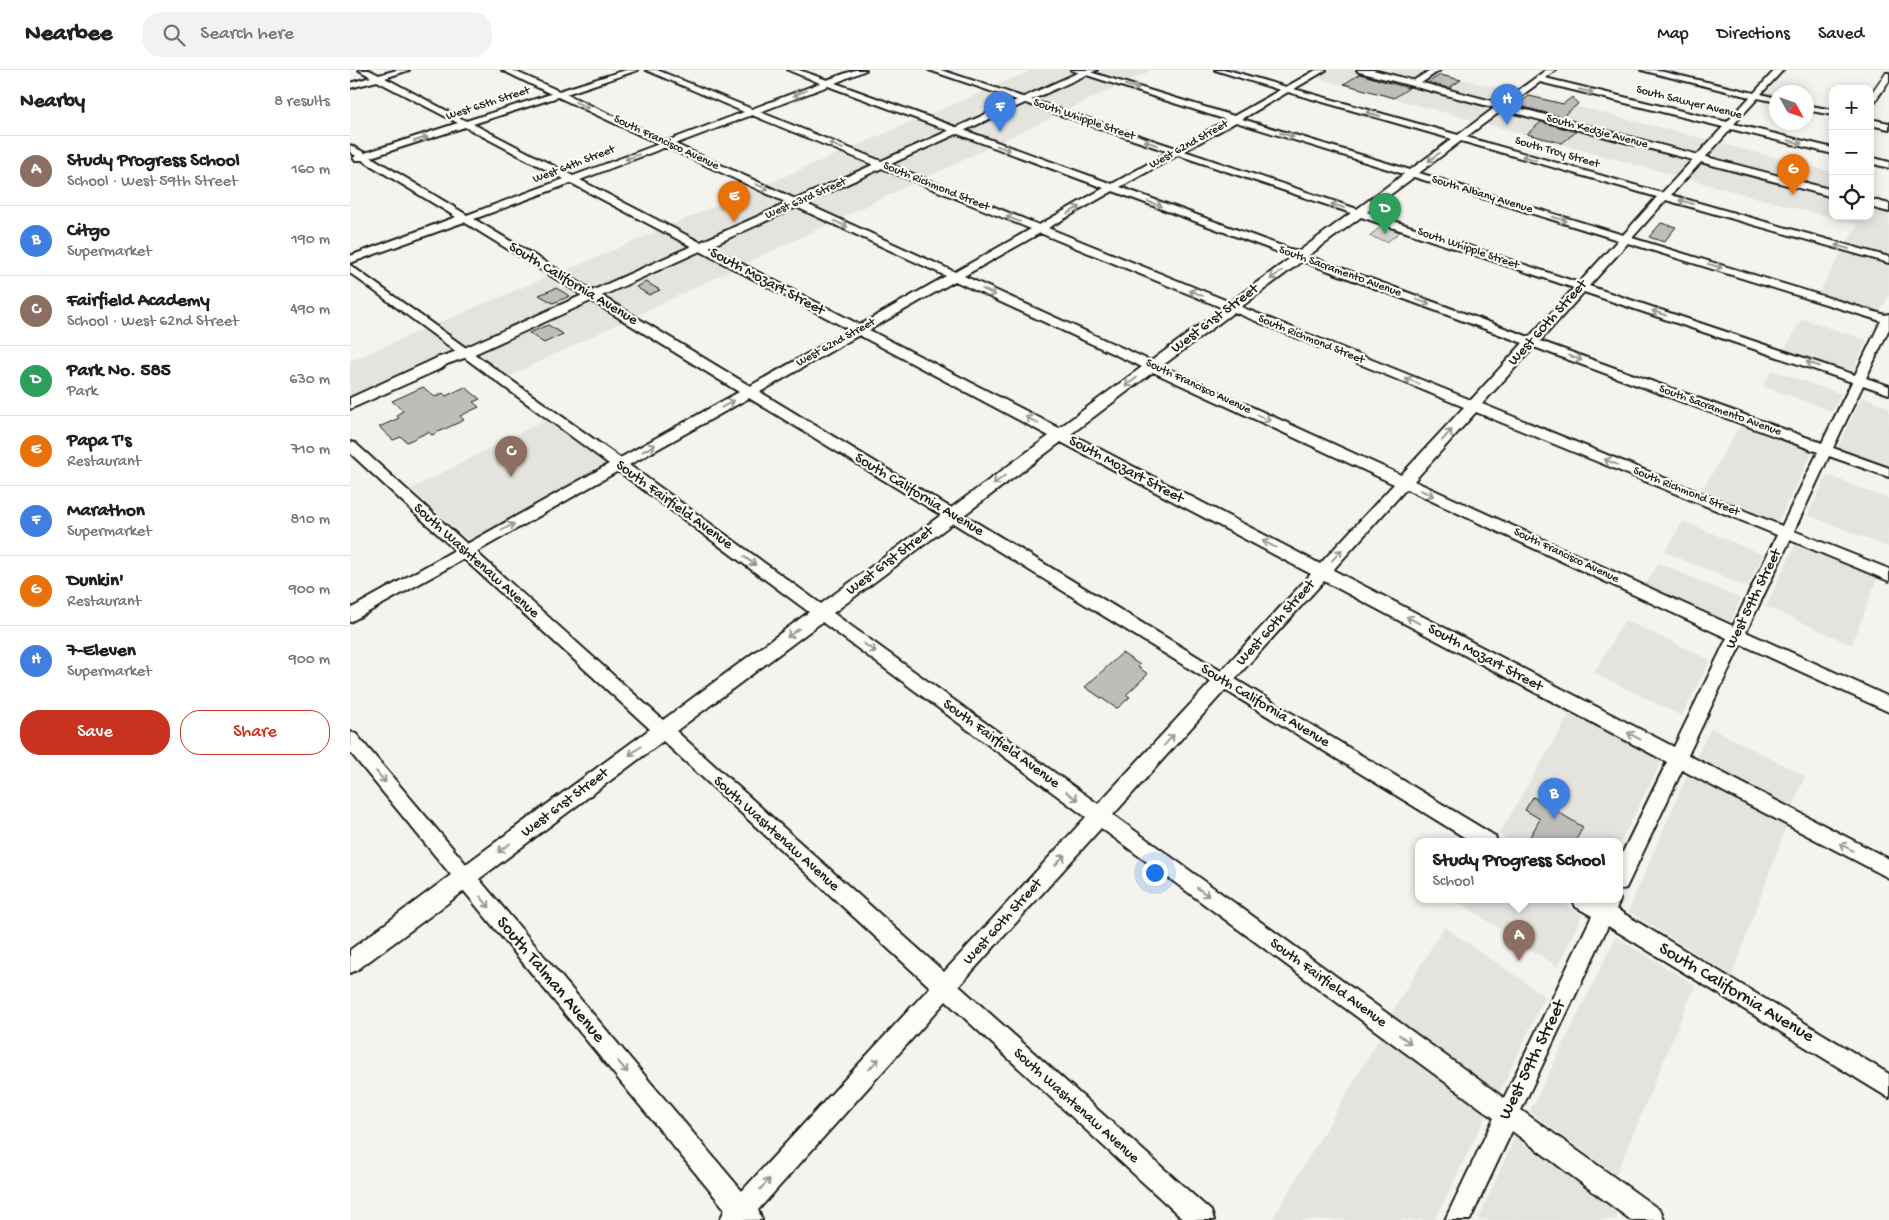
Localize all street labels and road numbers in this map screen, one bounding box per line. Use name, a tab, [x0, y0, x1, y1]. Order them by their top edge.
street label: South Sawyer Avenue	[1635, 83, 1744, 123]
street label: West 65th Street	[444, 84, 533, 124]
street label: South Whipple Street	[1031, 96, 1138, 144]
street label: South Francisco Avenue	[611, 112, 722, 174]
street label: South Kedzie Avenue	[1545, 112, 1650, 152]
street label: West 62nd Street	[1147, 117, 1232, 172]
street label: South Troy Street	[1513, 134, 1602, 172]
street label: West 64th Street	[531, 143, 618, 187]
street label: South Richmond Street	[881, 159, 992, 215]
street label: South Albany Avenue	[1430, 173, 1535, 217]
street label: West 63rd Street	[763, 174, 850, 223]
street label: South Whipple Street	[1415, 225, 1522, 273]
street label: South California Avenue	[505, 238, 641, 330]
street label: South Sacramento Avenue	[1277, 243, 1404, 301]
street label: South Mozart Street	[706, 244, 829, 321]
street label: West 60th Street	[1505, 275, 1593, 370]
street label: West 61st Street	[1168, 279, 1264, 358]
street label: South Richmond Street	[1256, 312, 1367, 368]
street label: West 62nd Street	[794, 315, 879, 370]
street label: South Francisco Avenue	[1143, 356, 1254, 418]
street label: South Sacramento Avenue	[1657, 382, 1784, 440]
street label: South Mozart Street	[1065, 432, 1188, 509]
street label: South California Avenue	[851, 449, 987, 541]
street label: South Fairfield Avenue	[612, 456, 736, 554]
street label: South Richmond Street	[1631, 464, 1742, 520]
street label: South Washtenaw Avenue	[409, 500, 543, 623]
street label: West 61st Street	[843, 521, 939, 600]
street label: South Francisco Avenue	[1511, 525, 1622, 587]
street label: West 59th Street	[1722, 544, 1787, 652]
street label: West 60th Street	[1233, 575, 1321, 670]
street label: South Mozart Street	[1424, 620, 1547, 697]
street label: South California Avenue	[1197, 660, 1333, 752]
street label: South Fairfield Avenue	[939, 695, 1063, 793]
street label: West 61st Street	[518, 763, 614, 842]
street label: South Washtenaw Avenue	[709, 773, 843, 896]
street label: West 60th Street	[960, 874, 1048, 969]
street label: South Talman Avenue	[491, 913, 609, 1048]
street label: South Fairfield Avenue	[1266, 934, 1390, 1032]
street label: South California Avenue	[1655, 938, 1818, 1048]
street label: West 59th Street	[1495, 995, 1572, 1123]
street label: South Washtenaw Avenue	[1009, 1045, 1143, 1168]

